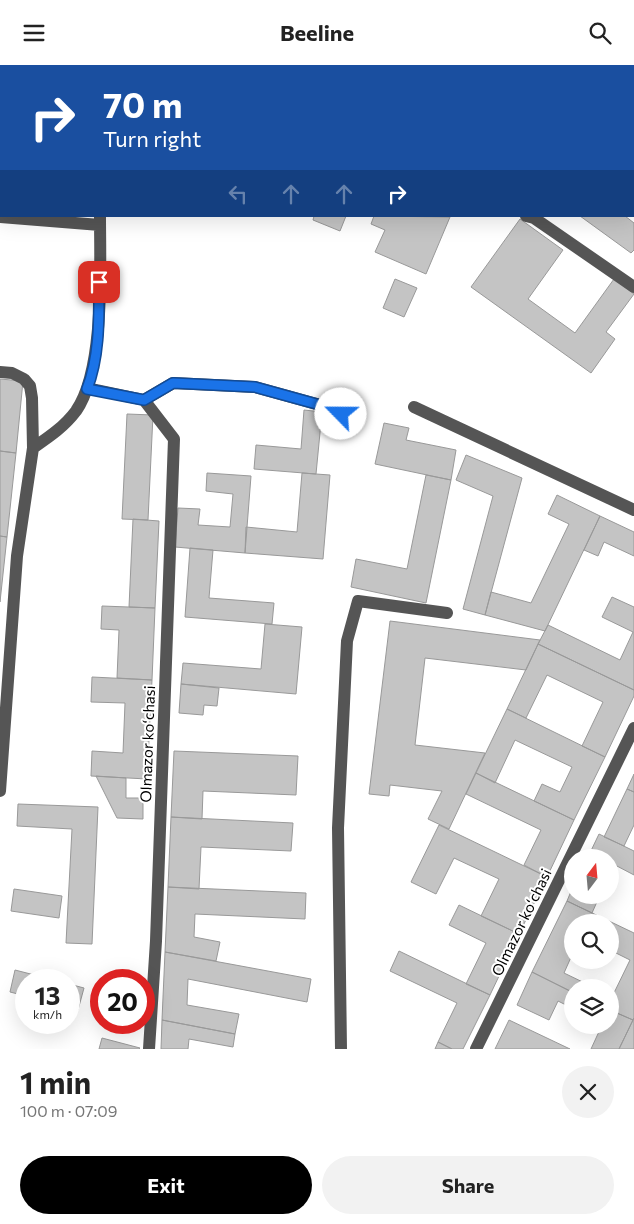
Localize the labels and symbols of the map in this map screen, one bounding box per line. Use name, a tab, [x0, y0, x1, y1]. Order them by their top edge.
pin	[78, 261, 120, 303]
position arrow	[314, 387, 366, 439]
street label: Olmazor koʻchasi	[136, 685, 158, 803]
north arrow	[564, 849, 619, 904]
street label: Olmazor koʻchasi	[487, 865, 555, 979]
speed limit sign: 20	[90, 969, 155, 1034]

